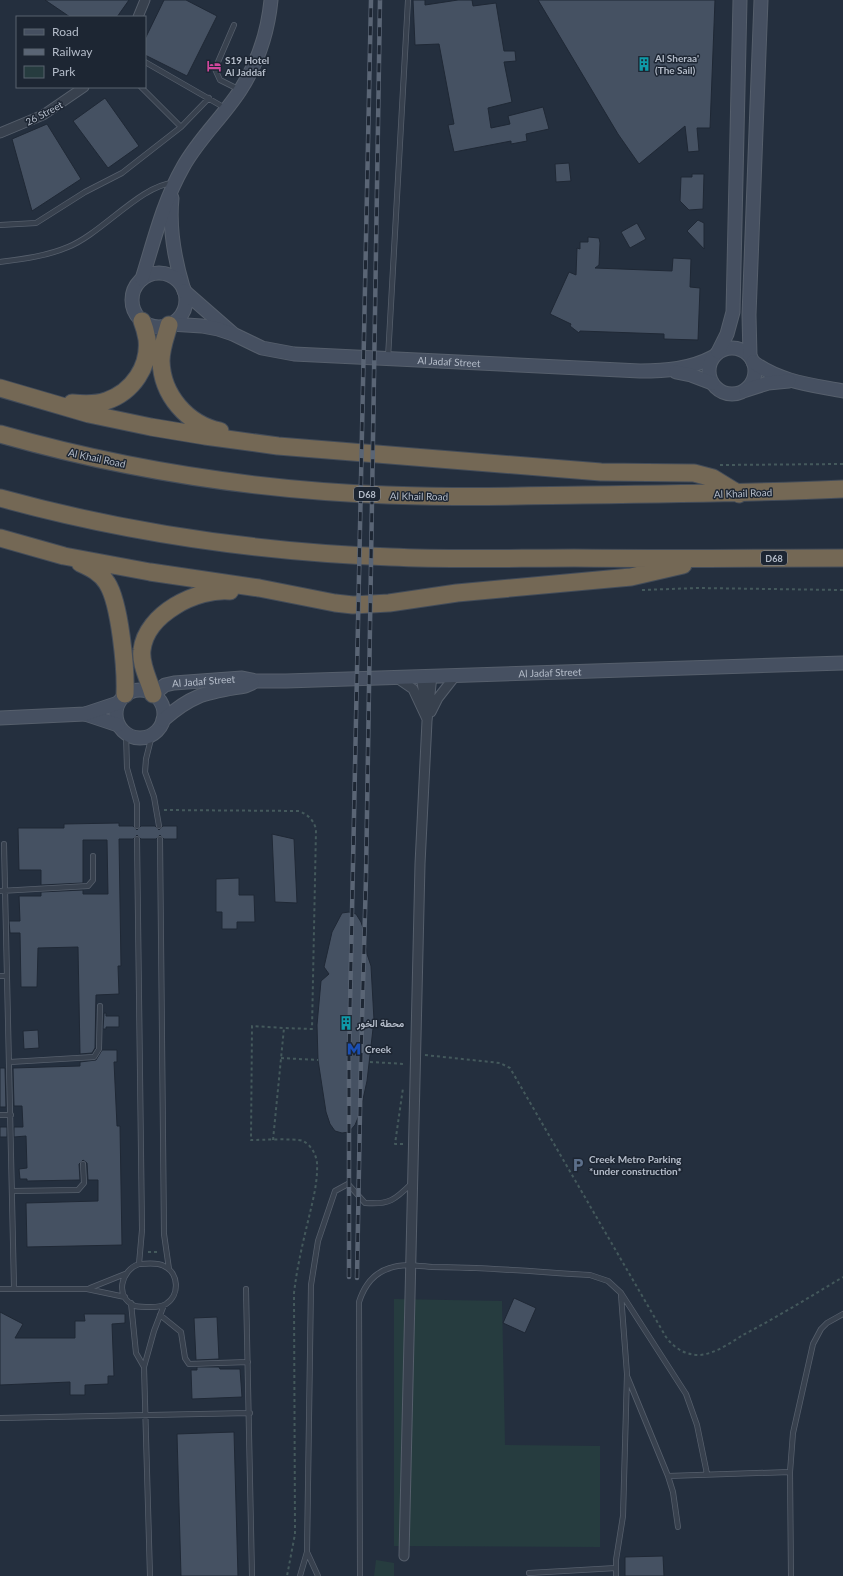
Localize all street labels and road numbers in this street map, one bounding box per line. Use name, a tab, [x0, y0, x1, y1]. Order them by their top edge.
street label: 26 Street	[23, 98, 65, 128]
street label: Al Jadaf Street	[417, 354, 481, 369]
street label: Al Khail Road	[67, 446, 127, 470]
street label: Al Khail Road	[714, 486, 772, 500]
road number: D68	[354, 487, 380, 501]
street label: Al Khail Road	[390, 489, 448, 503]
road number: D68	[761, 551, 787, 565]
street label: Al Jadaf Street	[518, 665, 582, 679]
street label: Al Jadaf Street	[172, 673, 236, 689]

